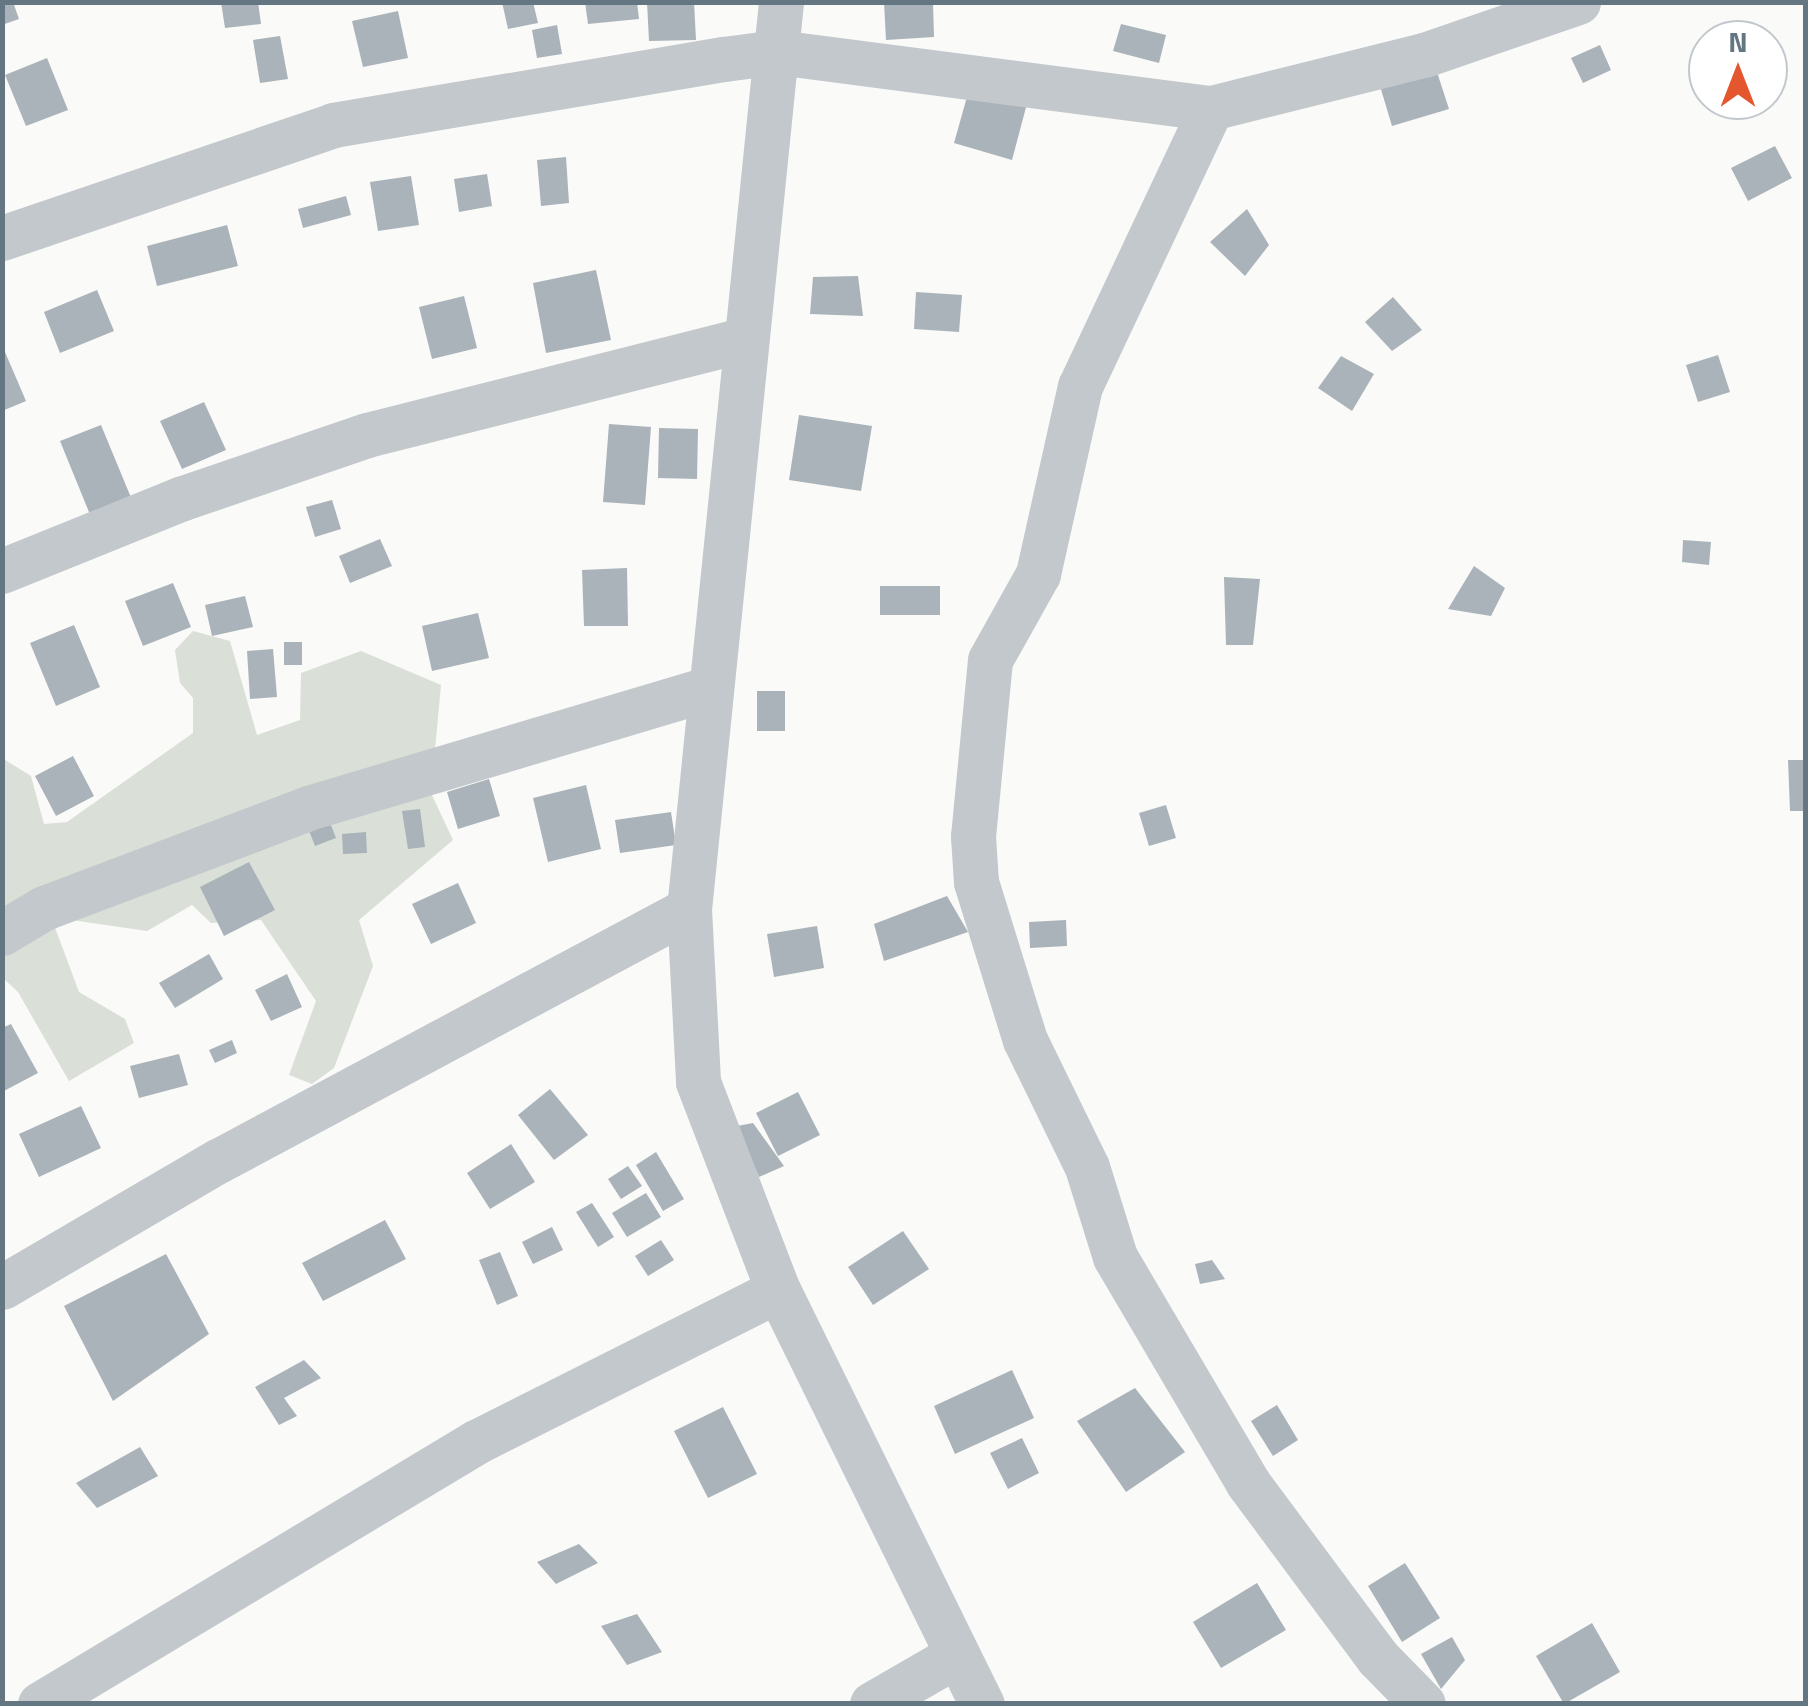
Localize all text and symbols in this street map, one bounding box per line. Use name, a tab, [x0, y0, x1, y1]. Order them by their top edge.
north arrow	[1688, 20, 1788, 120]
text: N	[1728, 20, 1748, 63]

